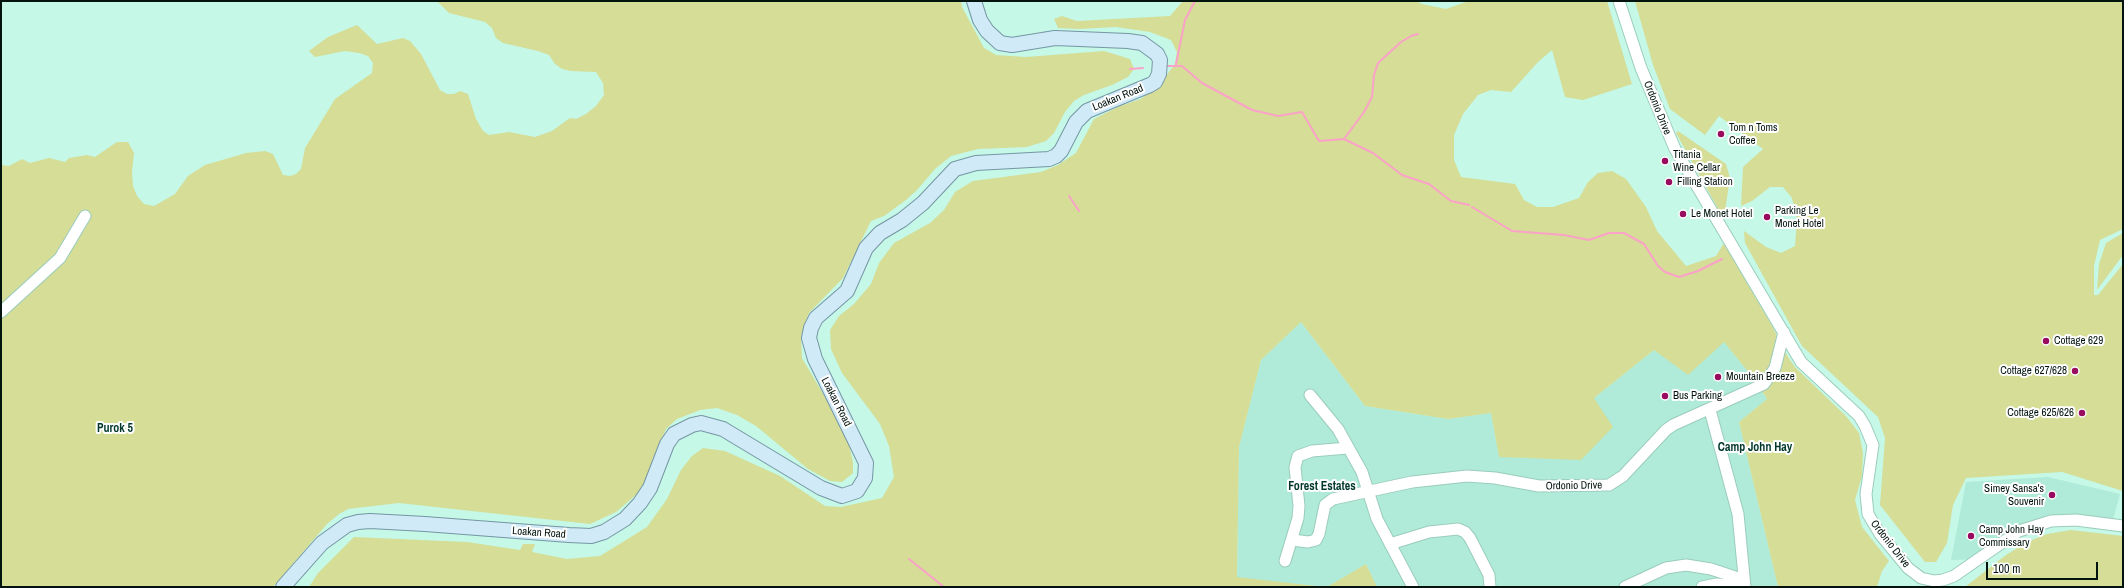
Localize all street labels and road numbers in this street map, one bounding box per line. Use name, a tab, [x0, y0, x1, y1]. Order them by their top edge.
street label: Ordonio Drive	[1640, 79, 1674, 137]
street label: Loakan Road	[1091, 82, 1145, 114]
street label: Loakan Road	[818, 375, 854, 429]
street label: Ordonio Drive	[1546, 479, 1602, 493]
street label: Ordonio Drive	[1867, 518, 1913, 570]
street label: Loakan Road	[512, 525, 566, 541]

